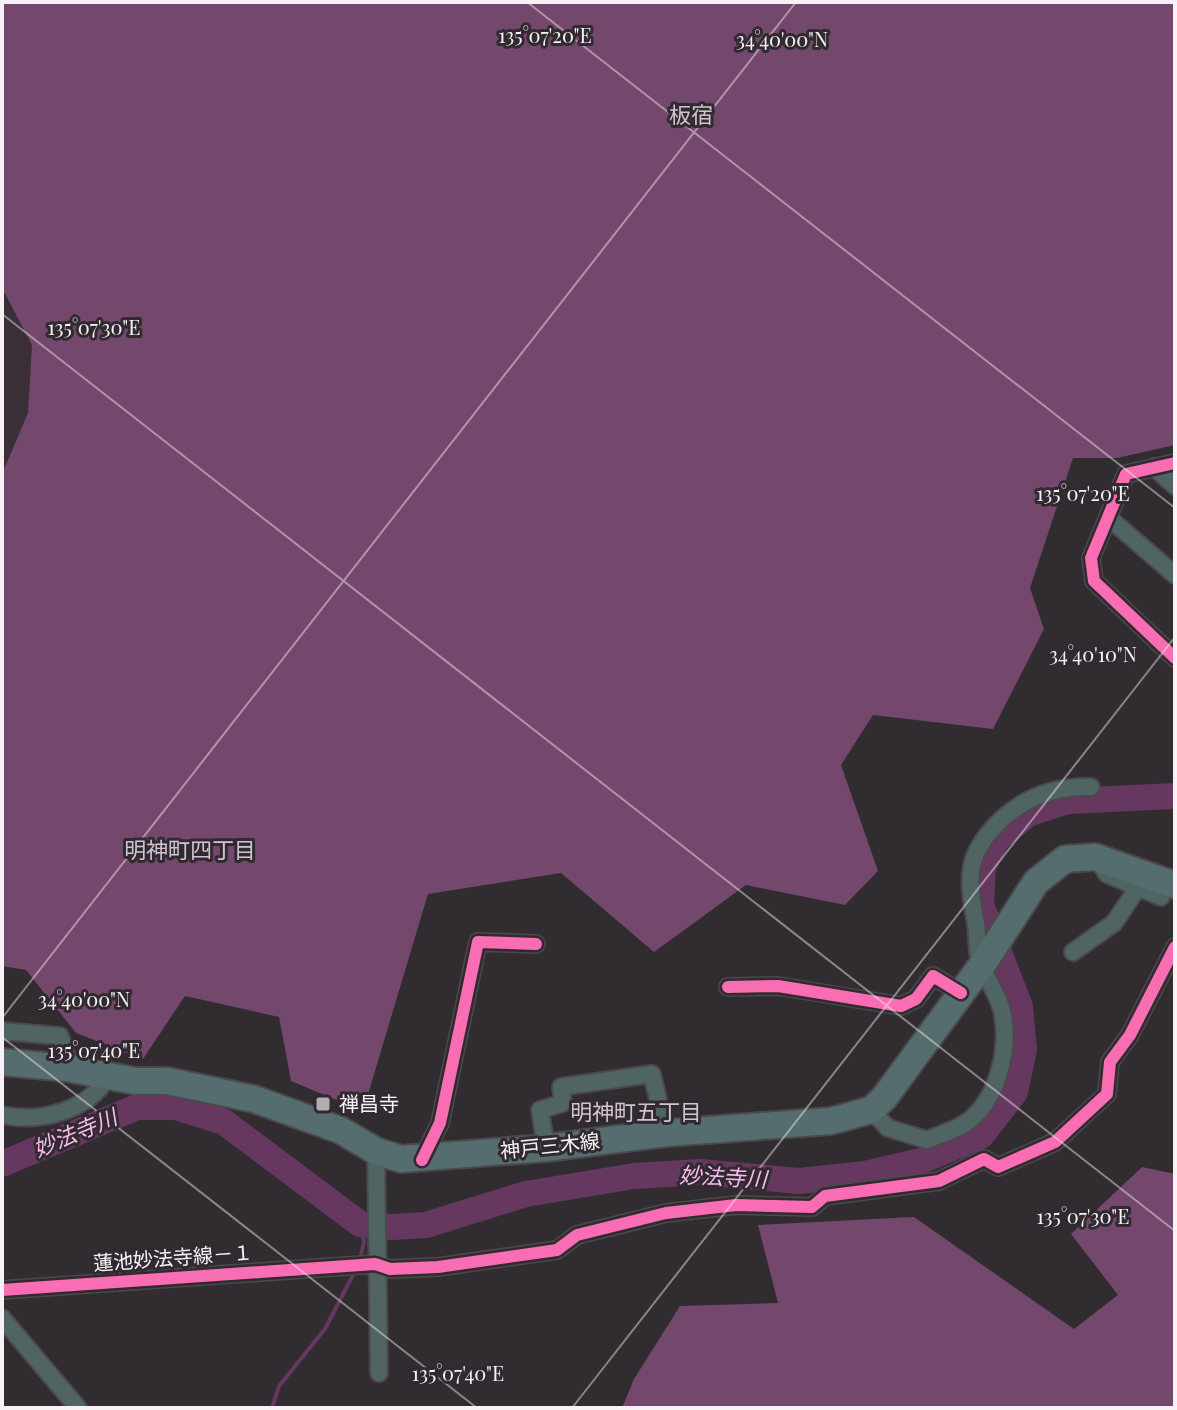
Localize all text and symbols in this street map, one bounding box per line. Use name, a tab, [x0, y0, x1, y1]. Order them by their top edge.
text: 135°07'20"E	[498, 21, 592, 48]
text: 34°40'00"N	[736, 25, 828, 52]
district label: 板宿	[669, 99, 713, 129]
text: 135°07'30"E	[48, 313, 140, 340]
text: 135°07'20"E	[1036, 479, 1130, 506]
text: 34°40'10"N	[1049, 640, 1137, 667]
district label: 明神町四丁目	[124, 834, 256, 864]
text: 34°40'00"N	[38, 985, 130, 1012]
text: 135°07'40"E	[48, 1036, 140, 1063]
place label: 禅昌寺	[339, 1089, 399, 1116]
marker: 禅昌寺	[314, 1095, 332, 1113]
district label: 明神町五丁目	[570, 1096, 702, 1126]
water label: 妙法寺川	[28, 1100, 123, 1163]
street label: 神戸三木線	[499, 1126, 601, 1163]
water label: 妙法寺川	[678, 1159, 770, 1193]
text: 135°07'30"E	[1037, 1202, 1129, 1229]
street label: 蓮池妙法寺線－１	[92, 1237, 254, 1276]
text: 135°07'40"E	[412, 1359, 504, 1386]

